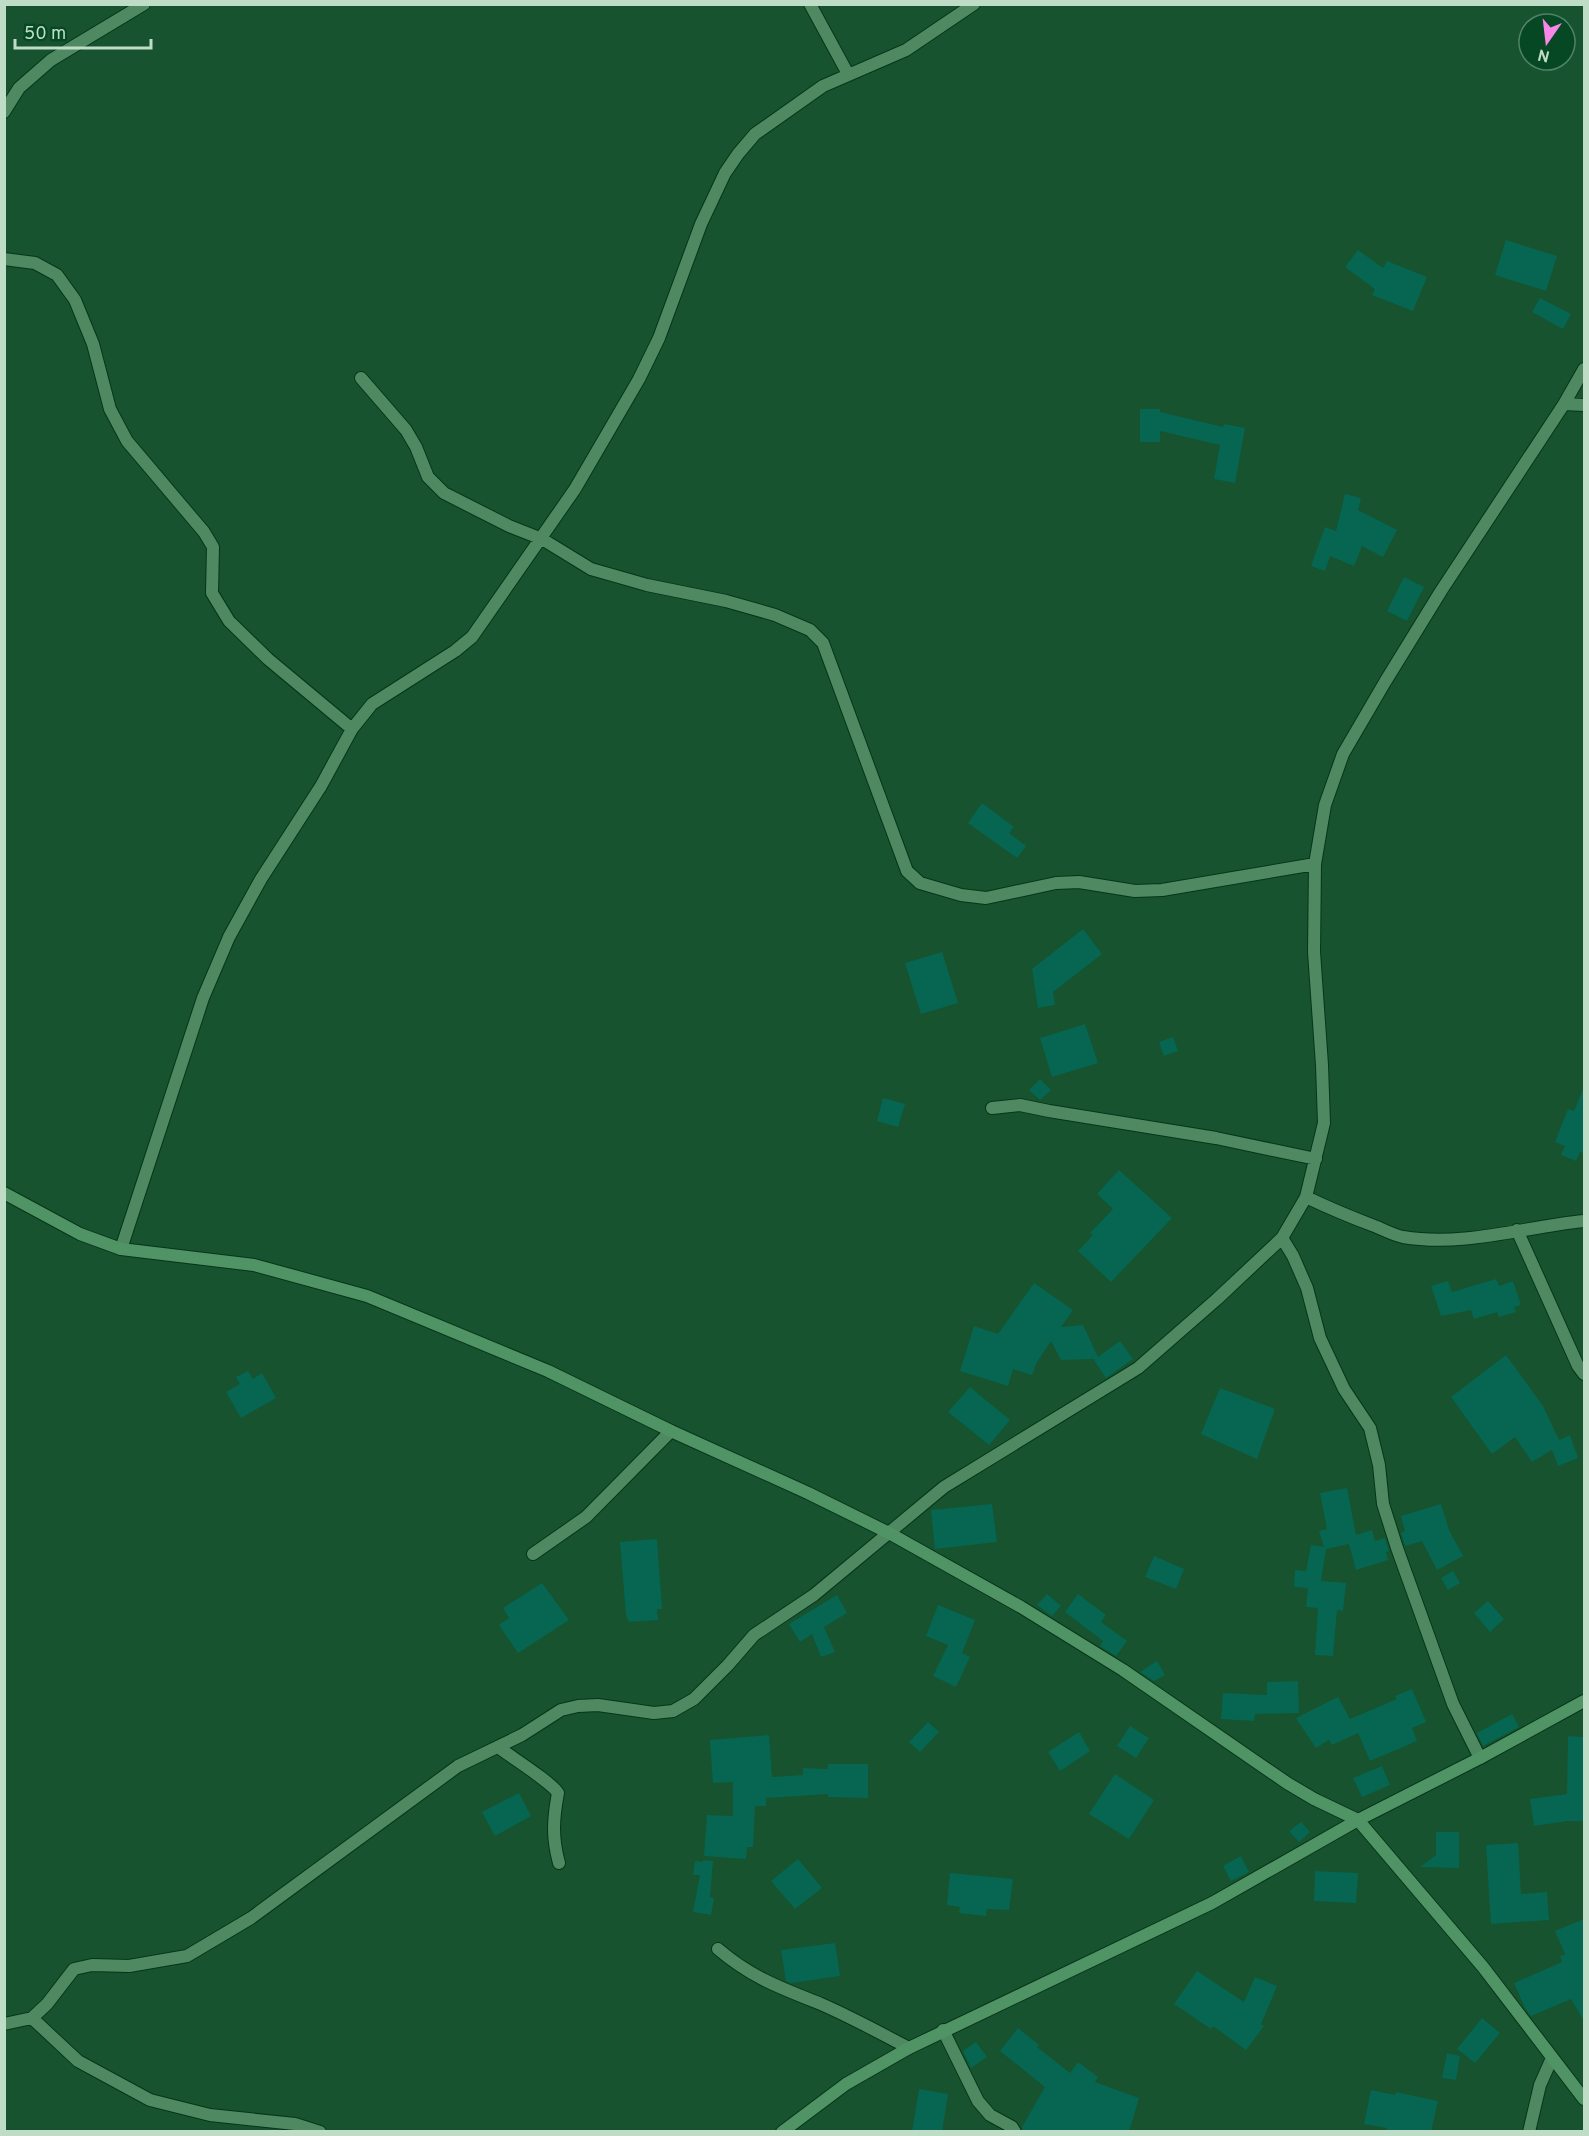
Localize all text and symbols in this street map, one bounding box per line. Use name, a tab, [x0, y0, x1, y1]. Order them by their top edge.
scale bar	[15, 12, 152, 50]
north arrow	[1517, 12, 1577, 72]
text: 50 m	[24, 23, 66, 46]
text: N	[1536, 44, 1552, 66]

